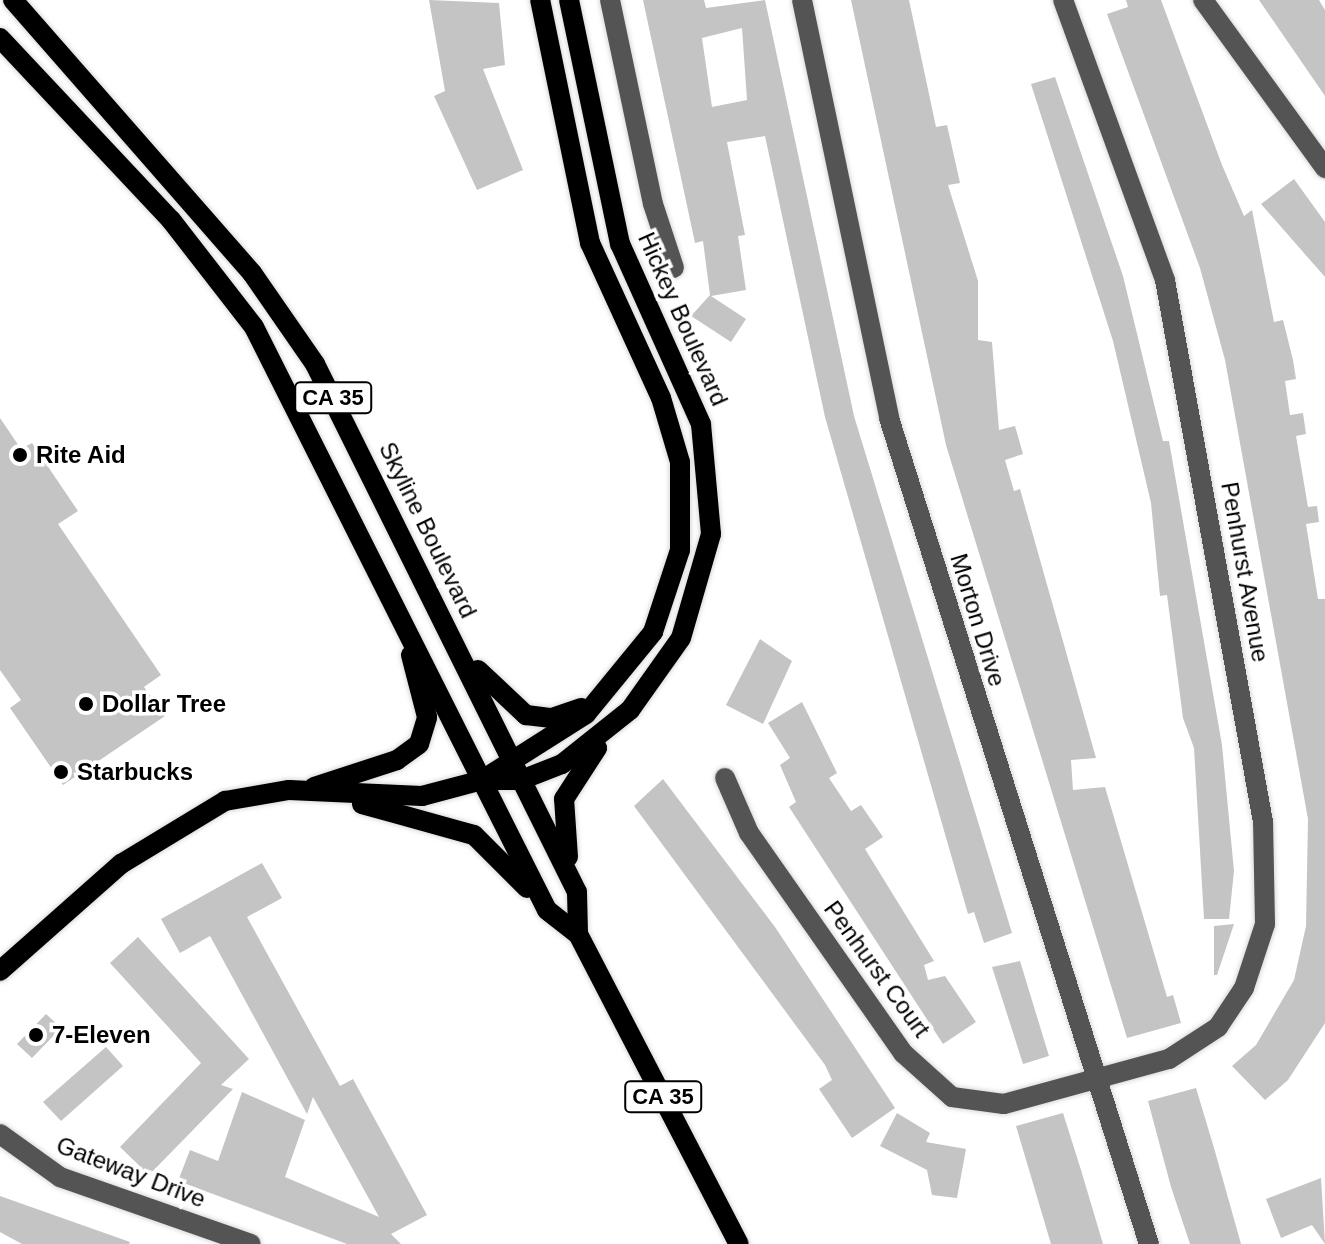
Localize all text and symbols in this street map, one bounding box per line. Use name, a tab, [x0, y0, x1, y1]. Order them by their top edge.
street label: Hickey Boulevard	[632, 228, 734, 410]
road number: CA 35	[293, 380, 373, 416]
street label: Skyline Boulevard	[373, 437, 483, 623]
place label: Rite Aid	[36, 441, 127, 469]
marker: Rite Aid	[11, 446, 29, 464]
street label: Penhurst Avenue	[1215, 479, 1275, 665]
street label: Morton Drive	[944, 550, 1012, 690]
place label: Dollar Tree	[102, 690, 226, 718]
marker: Dollar Tree	[77, 695, 95, 713]
place label: Starbucks	[77, 758, 193, 786]
marker: Starbucks	[52, 763, 70, 781]
street label: Penhurst Court	[818, 895, 936, 1043]
place label: 7-Eleven	[52, 1021, 151, 1049]
marker: 7-Eleven	[27, 1026, 45, 1044]
road number: CA 35	[623, 1079, 703, 1115]
street label: Gateway Drive	[52, 1130, 210, 1214]

